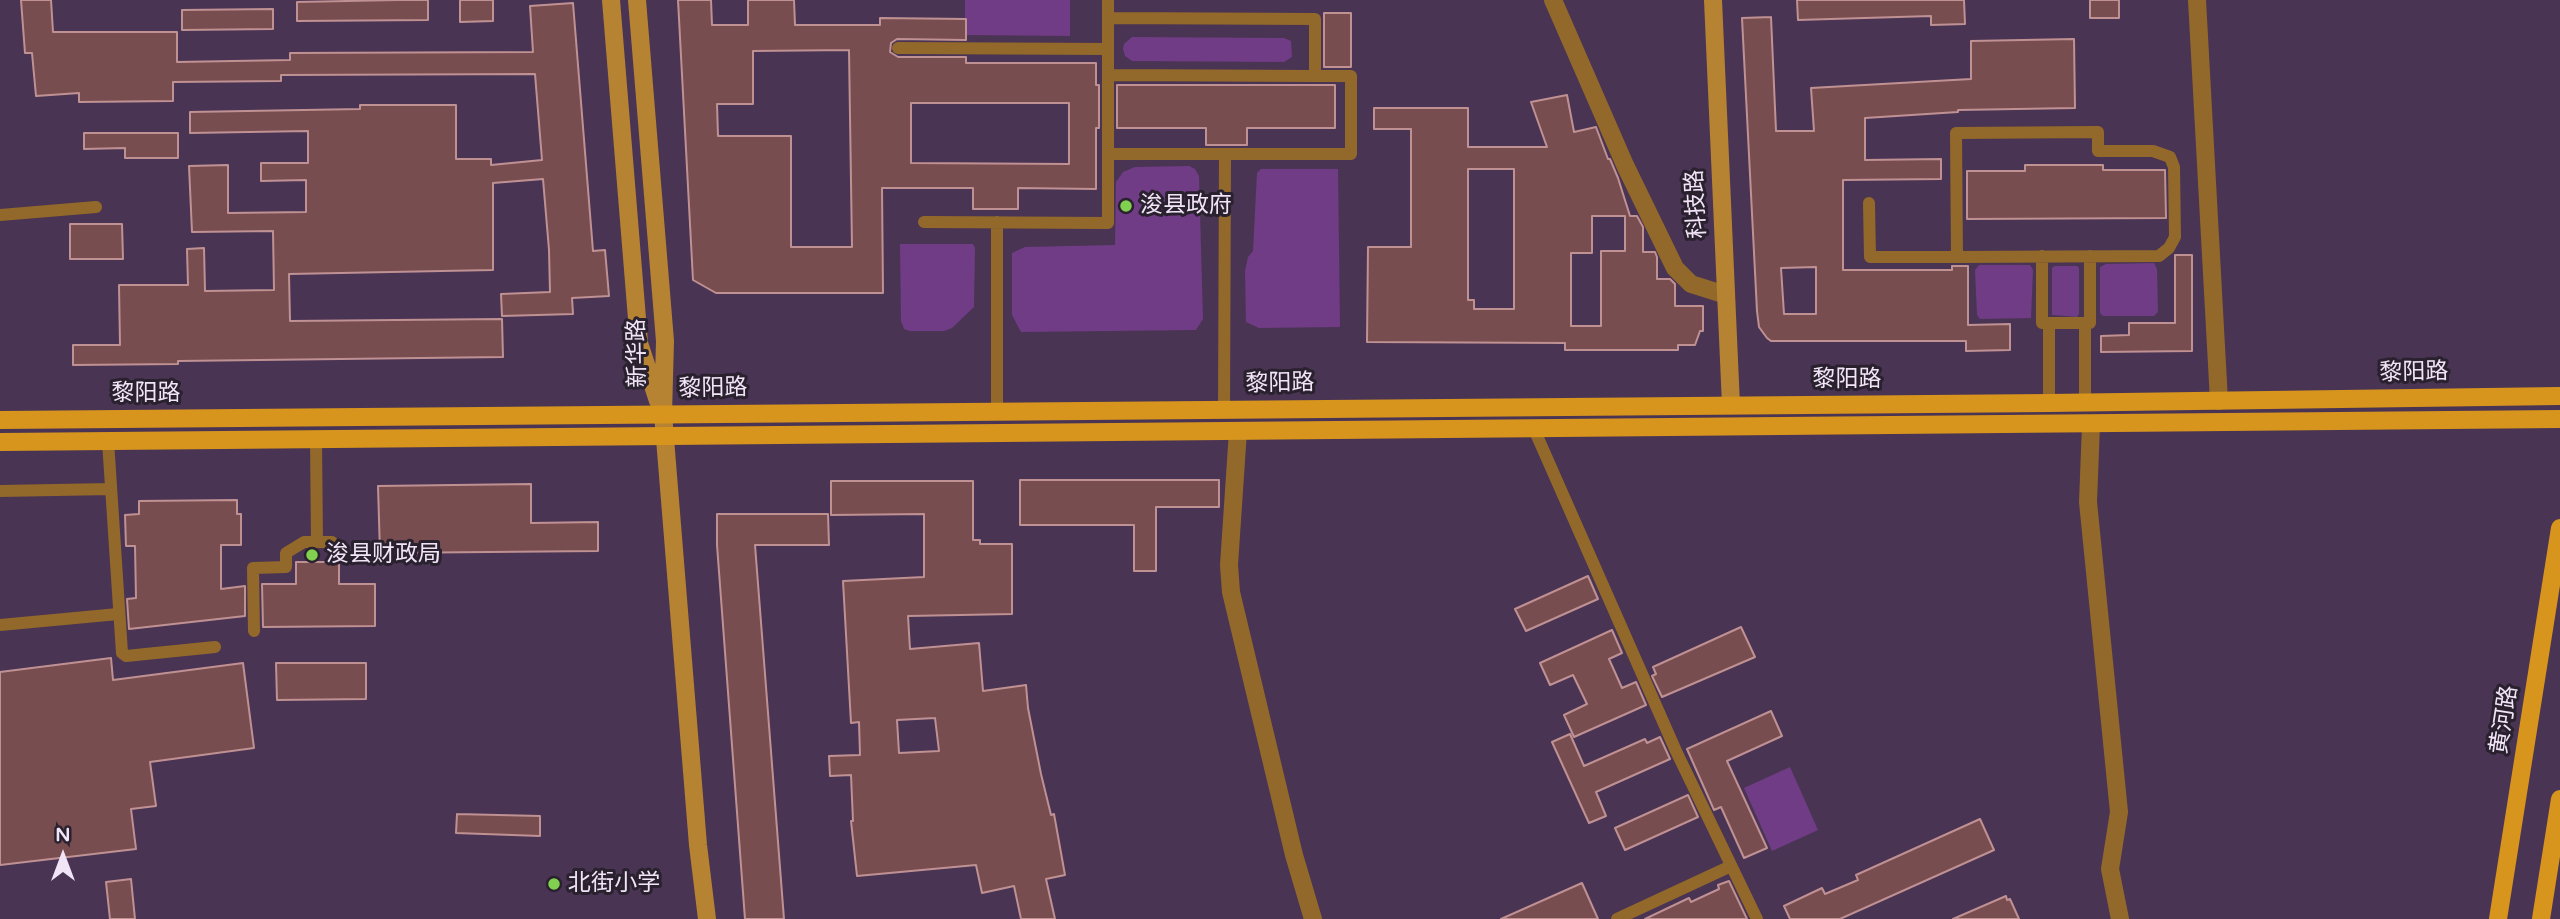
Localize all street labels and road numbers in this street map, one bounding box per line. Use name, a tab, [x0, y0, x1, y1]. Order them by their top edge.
street label: 科技路	[1681, 169, 1713, 239]
street label: 新华路	[624, 318, 652, 388]
street label: 黎阳路	[2379, 359, 2449, 387]
street label: 黎阳路	[1813, 366, 1881, 394]
street label: 黎阳路	[1245, 370, 1315, 398]
street label: 黎阳路	[678, 375, 748, 403]
street label: 黎阳路	[112, 380, 180, 408]
street label: 黄河路	[2486, 684, 2524, 756]

